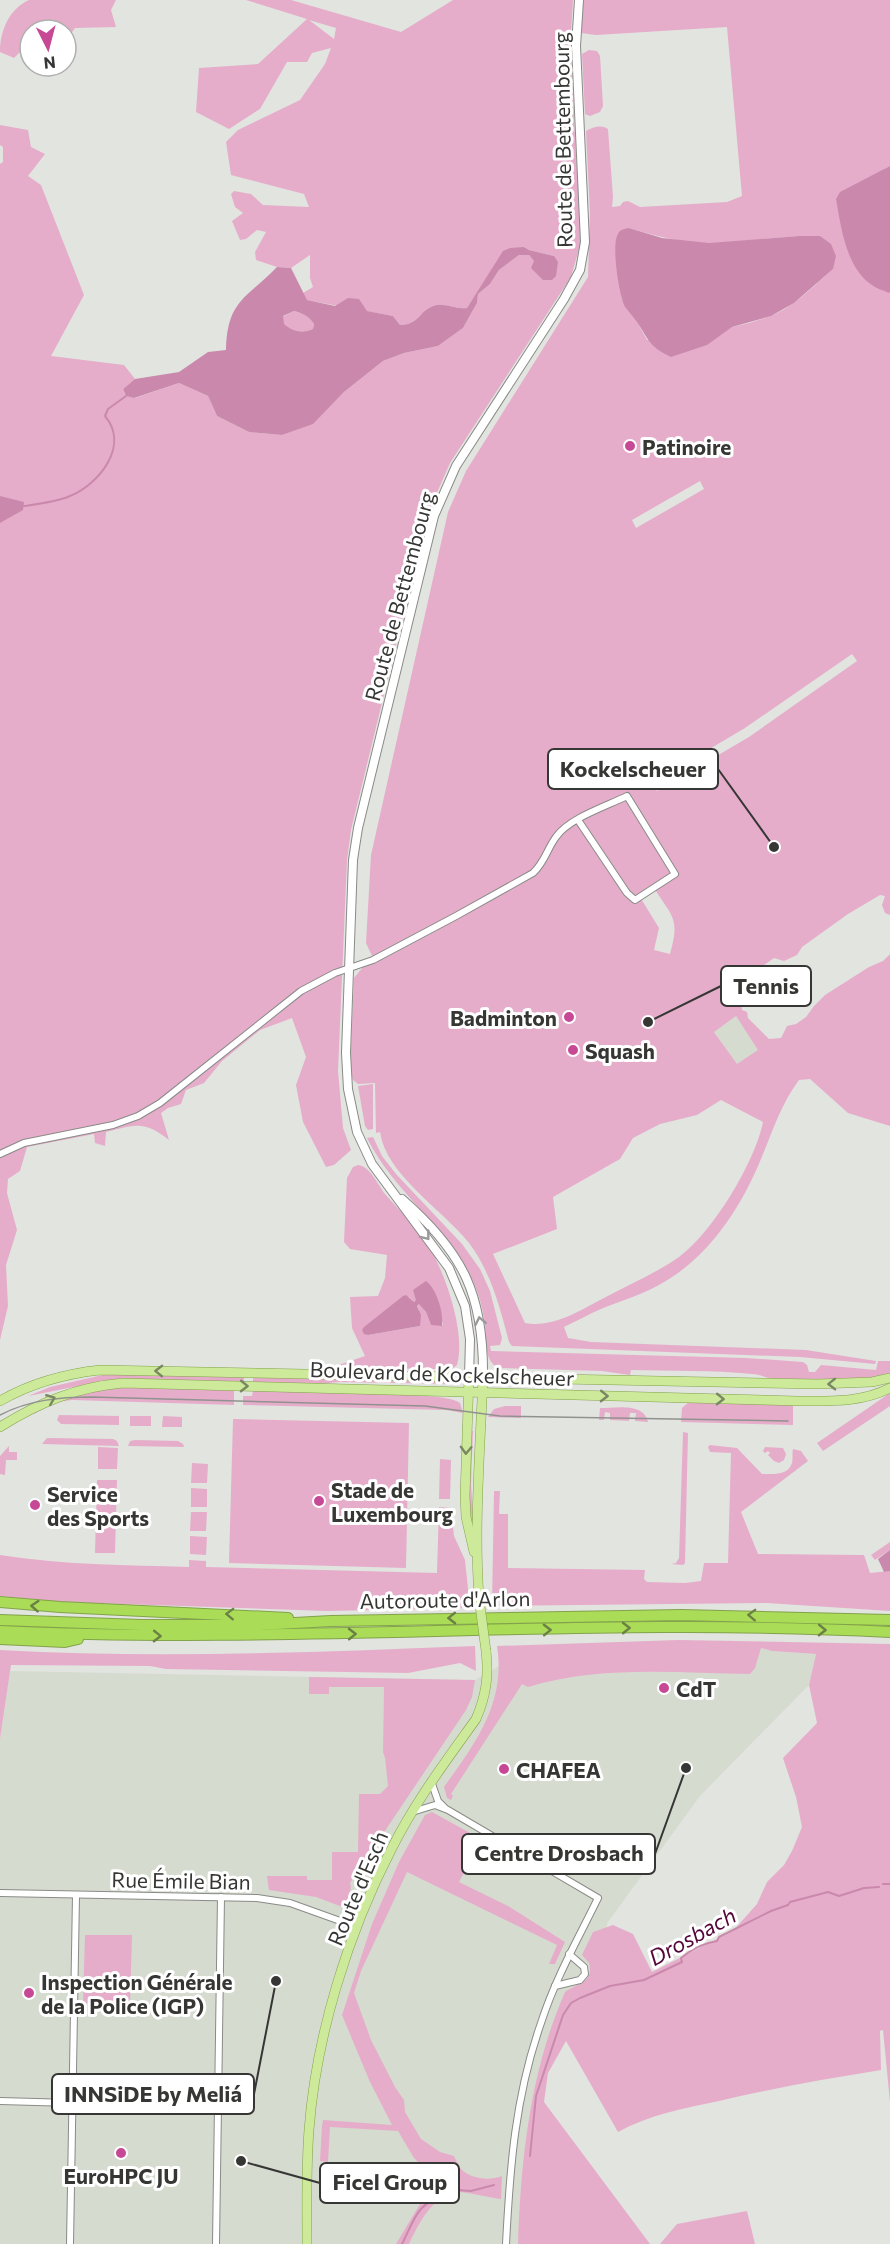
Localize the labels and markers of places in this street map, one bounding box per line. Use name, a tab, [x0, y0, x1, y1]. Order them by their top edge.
place label: Patinoire	[642, 434, 731, 459]
marker: Patinoire	[623, 439, 637, 453]
callout: Kockelscheuer	[548, 749, 718, 789]
callout: Tennis	[721, 966, 811, 1006]
place label: Badminton	[450, 1005, 557, 1030]
marker: Badminton	[562, 1010, 576, 1024]
place label: Squash	[585, 1038, 655, 1063]
marker: Squash	[566, 1043, 580, 1057]
place label: Stade de Luxembourg	[331, 1477, 454, 1526]
place label: Service des Sports	[47, 1481, 149, 1530]
marker: Stade de Luxembourg	[312, 1494, 326, 1508]
marker: Service des Sports	[28, 1498, 42, 1512]
place label: CdT	[676, 1676, 717, 1701]
marker: CdT	[657, 1681, 671, 1695]
place label: CHAFEA	[516, 1757, 601, 1782]
marker: CHAFEA	[497, 1762, 511, 1776]
callout: Centre Drosbach	[462, 1834, 655, 1874]
place label: Inspection Générale de la Police (IGP)	[41, 1969, 233, 2018]
marker: Inspection Générale de la Police (IGP)	[22, 1986, 36, 2000]
callout: INNSiDE by Meliá	[52, 2074, 254, 2114]
marker: EuroHPC JU	[114, 2146, 128, 2160]
place label: EuroHPC JU	[63, 2163, 179, 2188]
callout: Ficel Group	[320, 2163, 459, 2203]

